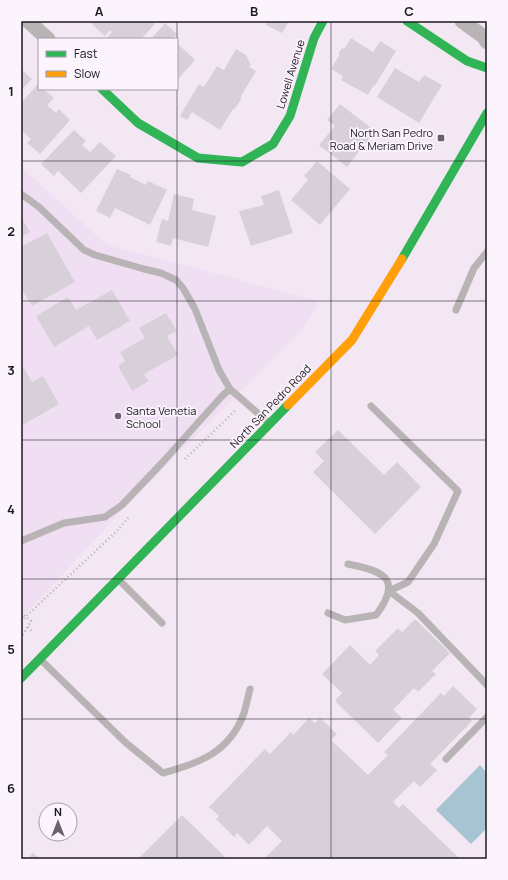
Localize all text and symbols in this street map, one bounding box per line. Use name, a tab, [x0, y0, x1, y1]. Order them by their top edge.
text: A	[95, 2, 104, 20]
text: B	[250, 2, 258, 20]
text: C	[404, 2, 414, 20]
street label: Lowell Avenue	[272, 37, 308, 110]
legend	[38, 38, 178, 90]
text: Fast	[74, 45, 98, 62]
text: Slow	[74, 65, 100, 82]
text: 1	[8, 82, 14, 100]
place label: North San Pedro Road & Meriam Drive	[330, 125, 434, 153]
marker: North San Pedro Road & Meriam Drive	[436, 133, 446, 143]
text: 2	[7, 222, 15, 240]
text: 3	[7, 361, 15, 379]
street label: North San Pedro Road	[226, 361, 314, 451]
place label: Santa Venetia School	[126, 403, 196, 431]
marker: Santa Venetia School	[113, 411, 123, 421]
text: 4	[7, 500, 15, 518]
text: 5	[7, 640, 15, 658]
text: 6	[7, 779, 15, 797]
north arrow	[38, 802, 78, 842]
text: N	[54, 804, 62, 819]

